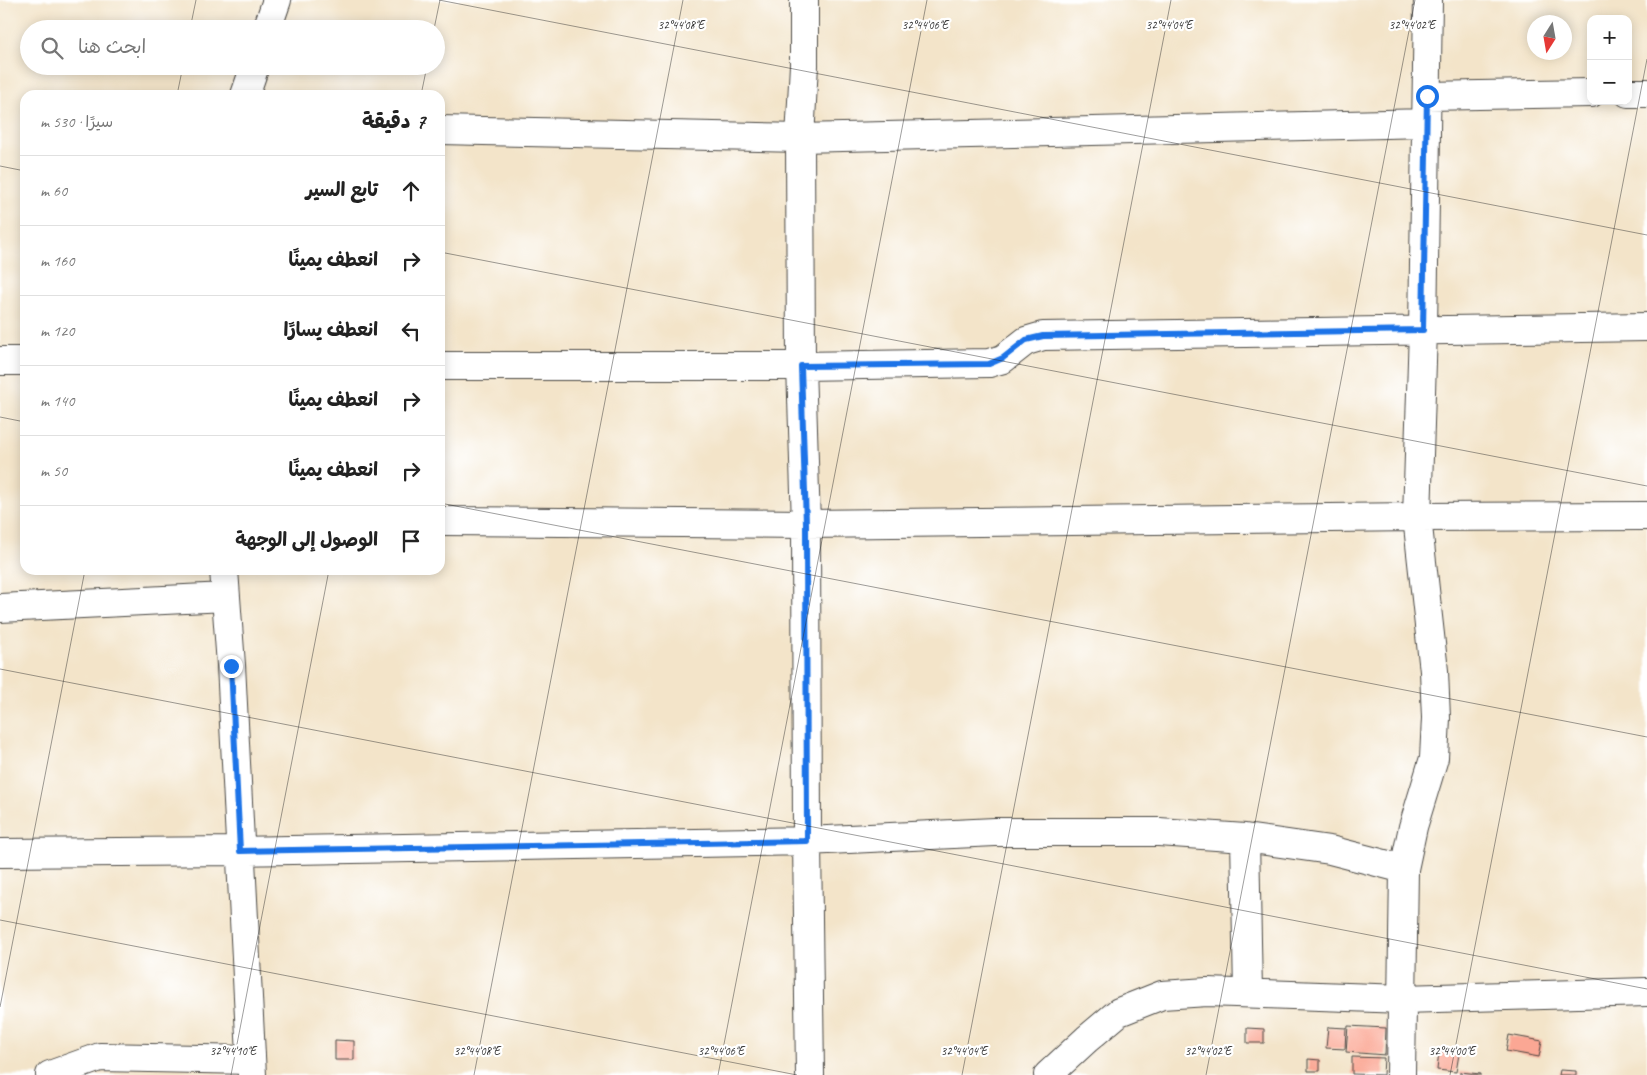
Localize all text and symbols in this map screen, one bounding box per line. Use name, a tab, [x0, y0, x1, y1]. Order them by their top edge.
north arrow	[1527, 15, 1572, 60]
map controls	[1587, 15, 1632, 105]
button: +	[1587, 15, 1632, 60]
text: 32°44'08"E	[658, 17, 706, 33]
text: 32°44'06"E	[902, 17, 950, 33]
text: 32°44'04"E	[1146, 17, 1194, 33]
text: 32°44'02"E	[1389, 17, 1437, 33]
search box	[20, 20, 445, 75]
icon: search	[38, 34, 66, 62]
text: ابحث هنا	[78, 35, 146, 59]
button: −	[1587, 60, 1632, 105]
route start	[1416, 85, 1439, 108]
text: 7 دقيقة	[362, 108, 425, 134]
text: سيرًا · 530 m	[40, 112, 113, 132]
icon: ahead	[397, 177, 425, 205]
text: تابع السير	[306, 178, 378, 202]
text: 60 m	[40, 181, 67, 201]
icon: right	[397, 247, 425, 275]
text: انعطف يمينًا	[289, 248, 378, 272]
text: 160 m	[40, 251, 74, 271]
icon: left	[397, 317, 425, 345]
text: انعطف يسارًا	[284, 318, 378, 342]
text: 120 m	[40, 321, 74, 341]
icon: right	[397, 387, 425, 415]
text: انعطف يمينًا	[289, 388, 378, 412]
text: 140 m	[40, 391, 74, 411]
icon: right	[397, 457, 425, 485]
text: انعطف يمينًا	[289, 458, 378, 482]
text: 50 m	[40, 461, 67, 481]
icon: arrive	[397, 527, 425, 555]
text: الوصول إلى الوجهة	[235, 528, 378, 552]
route end	[220, 655, 243, 678]
text: 32°44'10"E	[210, 1043, 258, 1059]
text: 32°44'08"E	[454, 1043, 502, 1059]
text: 32°44'06"E	[698, 1043, 746, 1059]
text: 32°44'04"E	[941, 1043, 989, 1059]
text: 32°44'02"E	[1185, 1043, 1233, 1059]
text: 32°44'00"E	[1429, 1043, 1477, 1059]

